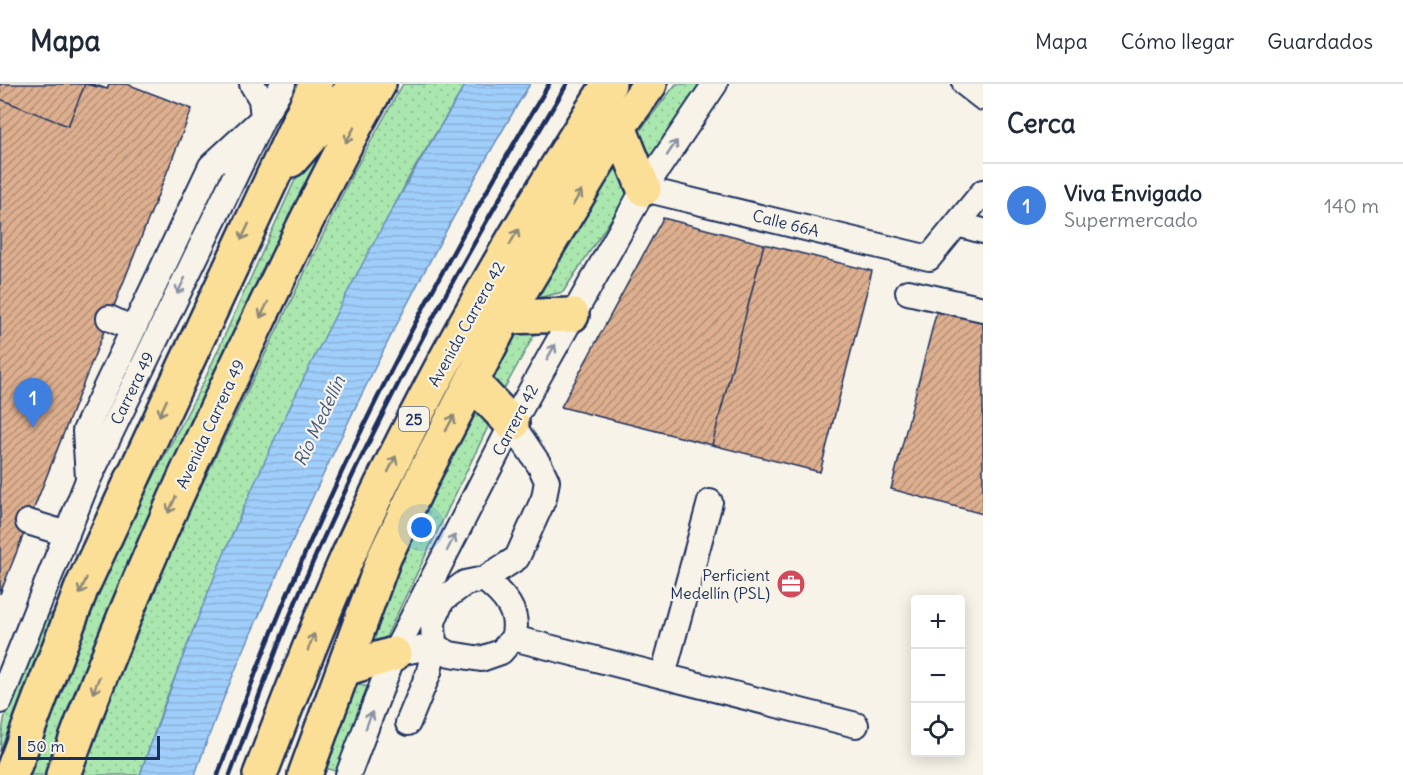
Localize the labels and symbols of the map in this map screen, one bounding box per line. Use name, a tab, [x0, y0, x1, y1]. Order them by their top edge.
one-way arrow	[344, 126, 356, 143]
one-way arrow	[665, 140, 678, 157]
one-way arrow	[571, 190, 583, 207]
street label: Calle 66A	[751, 205, 821, 241]
one-way arrow	[239, 222, 251, 240]
one-way arrow	[508, 229, 520, 246]
street label: Avenida Carrera 42	[423, 258, 509, 390]
one-way arrow	[175, 277, 187, 295]
one-way arrow	[257, 300, 269, 318]
one-way arrow	[546, 344, 558, 361]
street label: Carrera 49	[106, 348, 158, 428]
street label: Avenida Carrera 49	[171, 356, 249, 492]
water label: Río Medellín	[288, 372, 350, 470]
pin: 1	[14, 378, 52, 428]
street label: Carrera 42	[488, 381, 542, 459]
one-way arrow	[157, 399, 169, 417]
road number: 25	[399, 407, 429, 431]
one-way arrow	[445, 414, 457, 432]
one-way arrow	[387, 456, 398, 474]
one-way arrow	[166, 496, 178, 514]
your location	[407, 513, 436, 542]
one-way arrow	[446, 535, 457, 553]
place label: Perficient Medellín (PSL)	[670, 565, 771, 603]
office icon: Perficient Medellín (PSL)	[775, 568, 807, 600]
one-way arrow	[77, 576, 88, 595]
one-way arrow	[306, 633, 317, 652]
one-way arrow	[90, 675, 101, 693]
one-way arrow	[364, 711, 375, 730]
scale bar	[18, 733, 160, 760]

